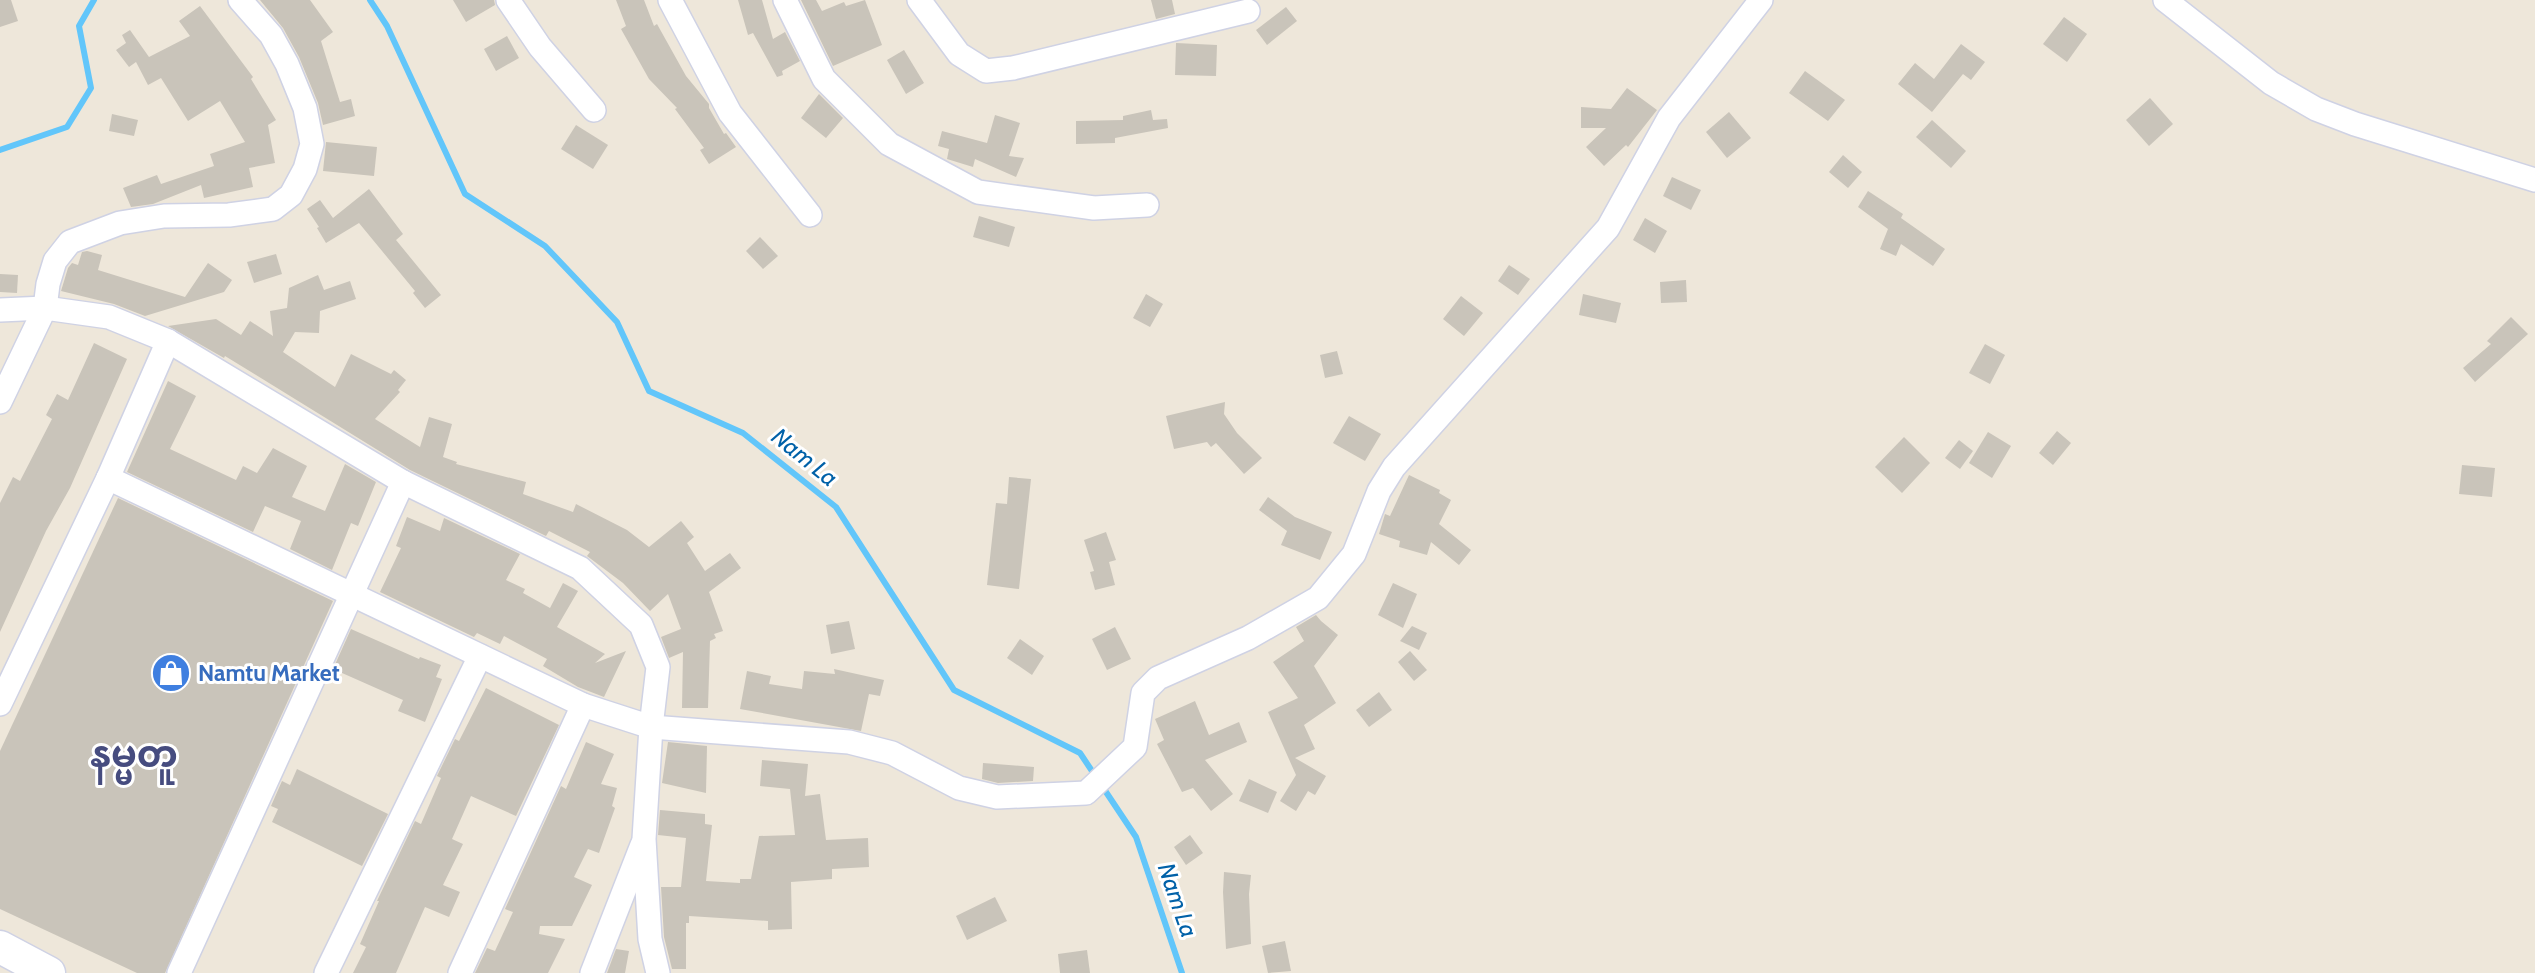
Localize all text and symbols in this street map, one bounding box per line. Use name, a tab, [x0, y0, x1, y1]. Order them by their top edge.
water label: Nam La	[766, 422, 844, 492]
shop icon: Namtu Market	[150, 652, 192, 694]
place label: Namtu Market	[198, 659, 340, 687]
district label: နမ္မတူ	[90, 731, 178, 785]
water label: Nam La	[1152, 859, 1204, 941]

